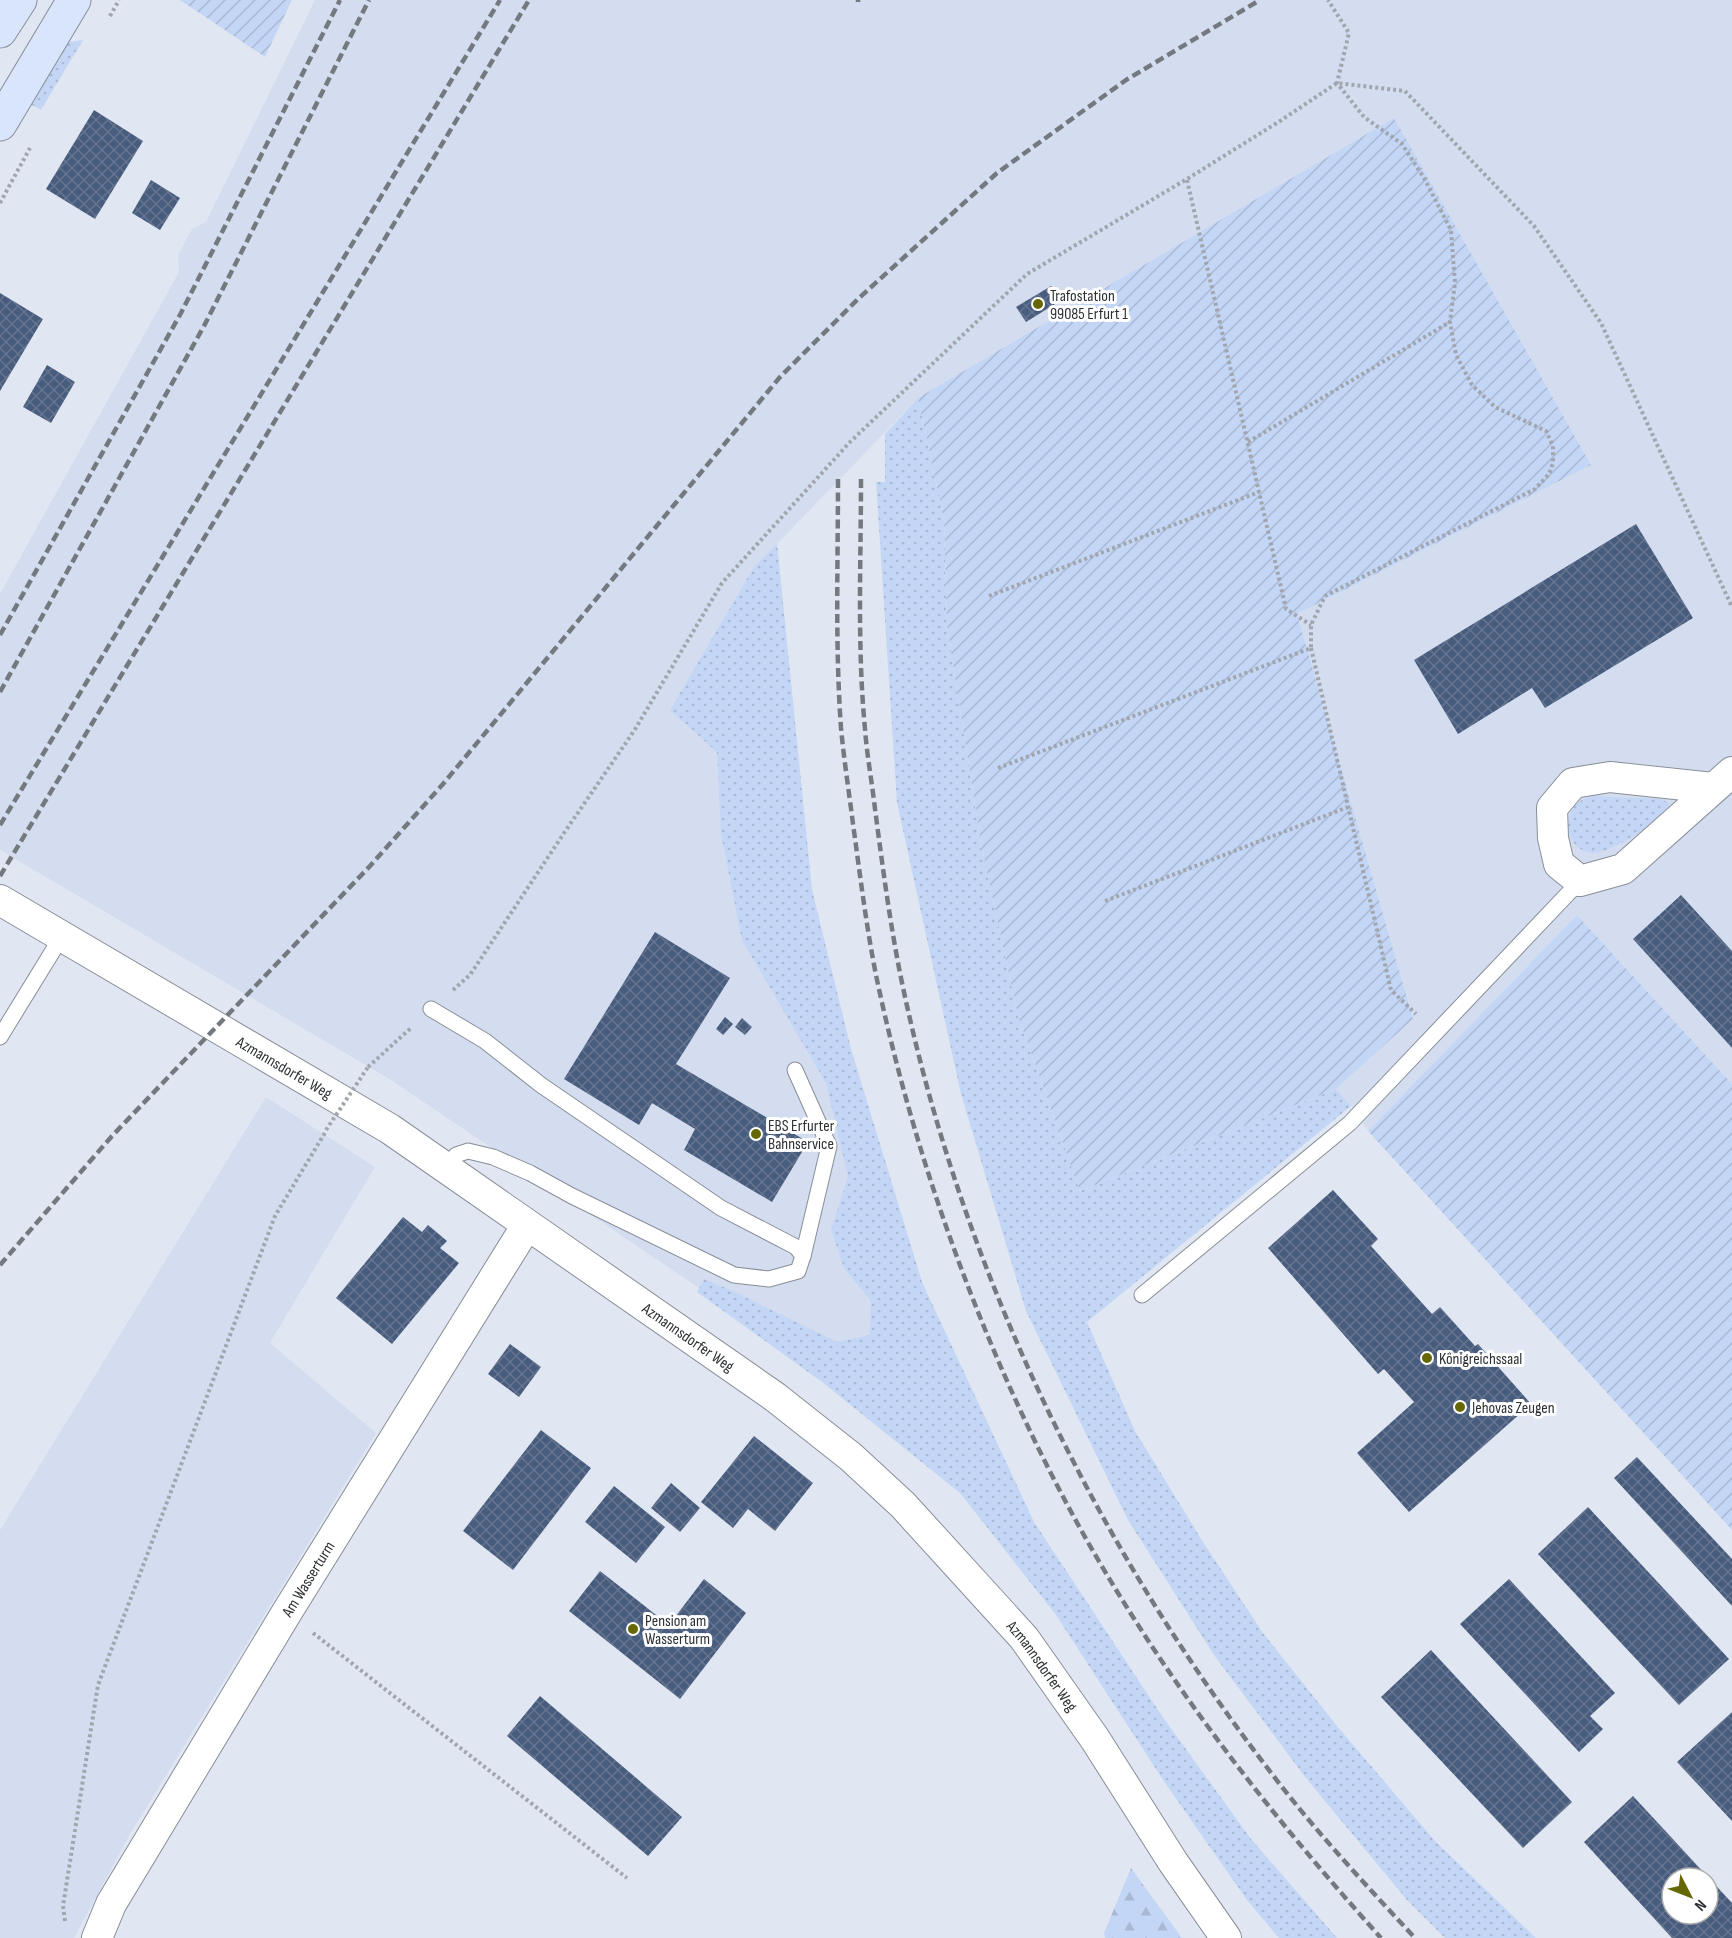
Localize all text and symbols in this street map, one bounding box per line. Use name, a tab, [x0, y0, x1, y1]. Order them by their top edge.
place label: Trafostation 99085 Erfurt 1	[1050, 287, 1128, 324]
marker: Trafostation 99085 Erfurt 1	[1031, 297, 1045, 311]
street label: Azmannsdorfer Weg	[232, 1032, 335, 1104]
place label: EBS Erfurter Bahnservice	[768, 1117, 835, 1154]
marker: EBS Erfurter Bahnservice	[749, 1127, 763, 1141]
street label: Azmannsdorfer Weg	[637, 1299, 737, 1377]
place label: Königreichssaal	[1439, 1350, 1522, 1369]
marker: Königreichssaal	[1420, 1351, 1434, 1365]
place label: Jehovas Zeugen	[1471, 1399, 1555, 1418]
marker: Jehovas Zeugen	[1453, 1400, 1467, 1414]
street label: Am Wasserturm	[278, 1538, 340, 1621]
place label: Pension am Wasserturm	[645, 1612, 710, 1649]
street label: Azmannsdorfer Weg	[1001, 1617, 1081, 1716]
marker: Pension am Wasserturm	[626, 1622, 640, 1636]
north arrow	[1660, 1866, 1720, 1926]
text: N	[1690, 1896, 1710, 1915]

